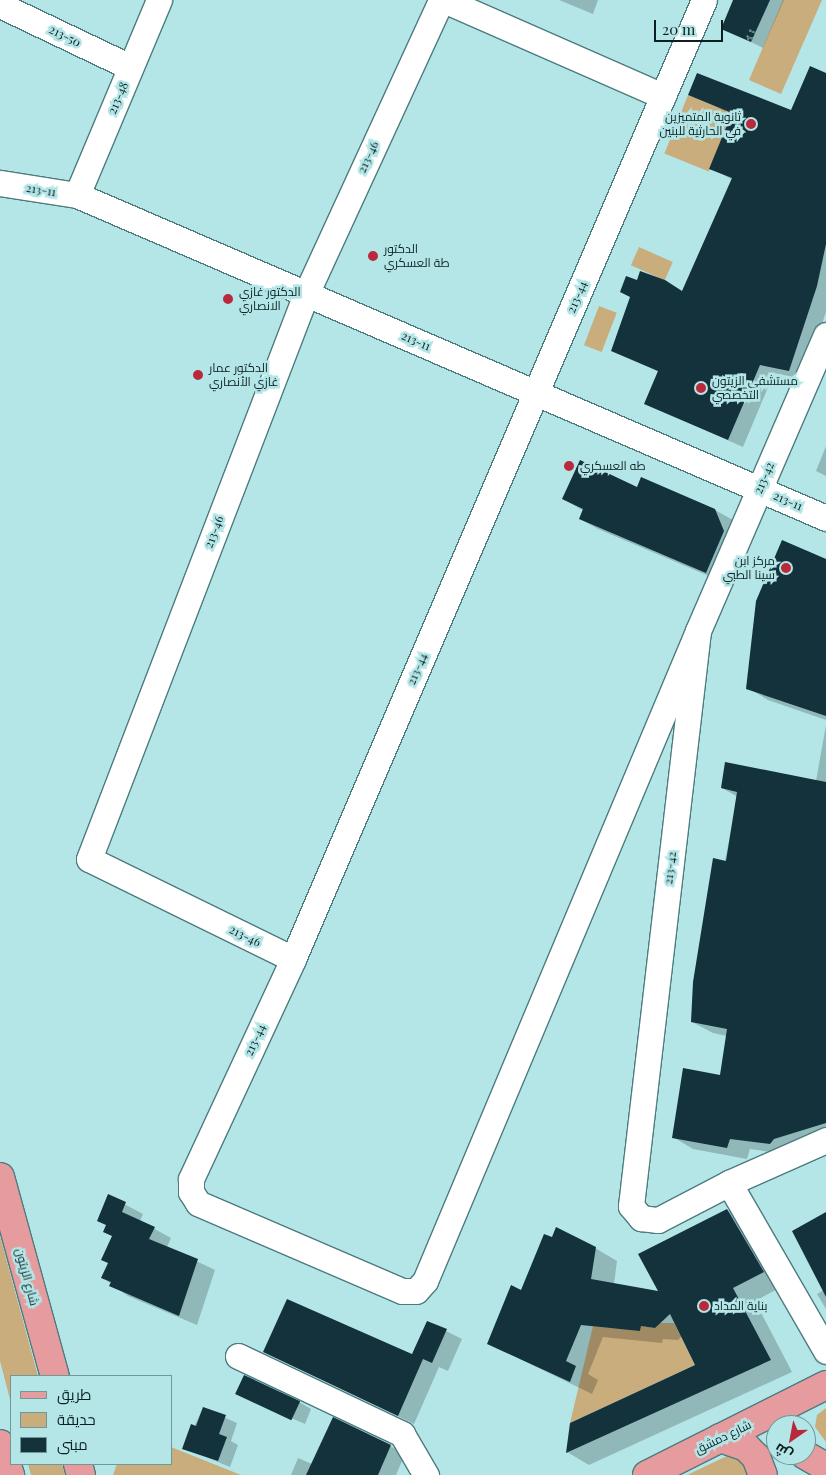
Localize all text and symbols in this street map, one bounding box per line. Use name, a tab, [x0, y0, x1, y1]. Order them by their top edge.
scale bar	[656, 10, 725, 42]
text: 20 m	[662, 19, 695, 39]
street label: 213-50	[47, 22, 83, 50]
street label: 213-48	[105, 80, 131, 116]
place label: ثانوية المتميزين في الحارثية للبنين	[659, 110, 741, 138]
marker: ثانوية المتميزين في الحارثية للبنين	[745, 118, 757, 130]
street label: 213-46	[354, 139, 382, 175]
street label: 213-11	[25, 181, 57, 199]
place label: الدكتور طة العسكري	[384, 242, 450, 270]
marker: الدكتور طة العسكري	[366, 249, 380, 263]
street label: 213-44	[564, 279, 590, 315]
place label: الدكتور غازي الانصاري	[239, 285, 301, 313]
marker: الدكتور غازي الانصاري	[221, 292, 235, 306]
street label: 213-11	[399, 328, 433, 354]
place label: الدكتور عمار غازي الأنصاري	[209, 361, 278, 389]
marker: الدكتور عمار غازي الأنصاري	[191, 368, 205, 382]
place label: مستشفى الزيتون التخصصي	[712, 374, 798, 402]
marker: مستشفى الزيتون التخصصي	[694, 381, 708, 395]
marker: طه العسكري	[562, 459, 576, 473]
place label: طه العسكري	[580, 459, 646, 473]
street label: 213-42	[751, 460, 777, 496]
street label: 213-11	[771, 488, 805, 514]
street label: 213-46	[201, 514, 227, 550]
place label: مركز ابن سينا الطبي	[723, 554, 775, 582]
marker: مركز ابن سينا الطبي	[779, 561, 793, 575]
street label: 213-44	[404, 651, 430, 687]
street label: 213-42	[661, 851, 679, 885]
street label: 213-46	[227, 922, 263, 950]
street label: 213-44	[241, 1022, 269, 1058]
street label: شارع الزيتون	[12, 1247, 42, 1307]
place label: بناية المداد	[714, 1299, 767, 1313]
marker: بناية المداد	[698, 1300, 710, 1312]
legend	[10, 1375, 172, 1465]
text: طريق	[57, 1384, 91, 1404]
text: حديقة	[57, 1409, 96, 1429]
north arrow	[766, 1415, 816, 1465]
street label: شارع دمشق	[693, 1417, 753, 1457]
text: مبنى	[57, 1434, 88, 1454]
text: ش	[770, 1439, 796, 1465]

